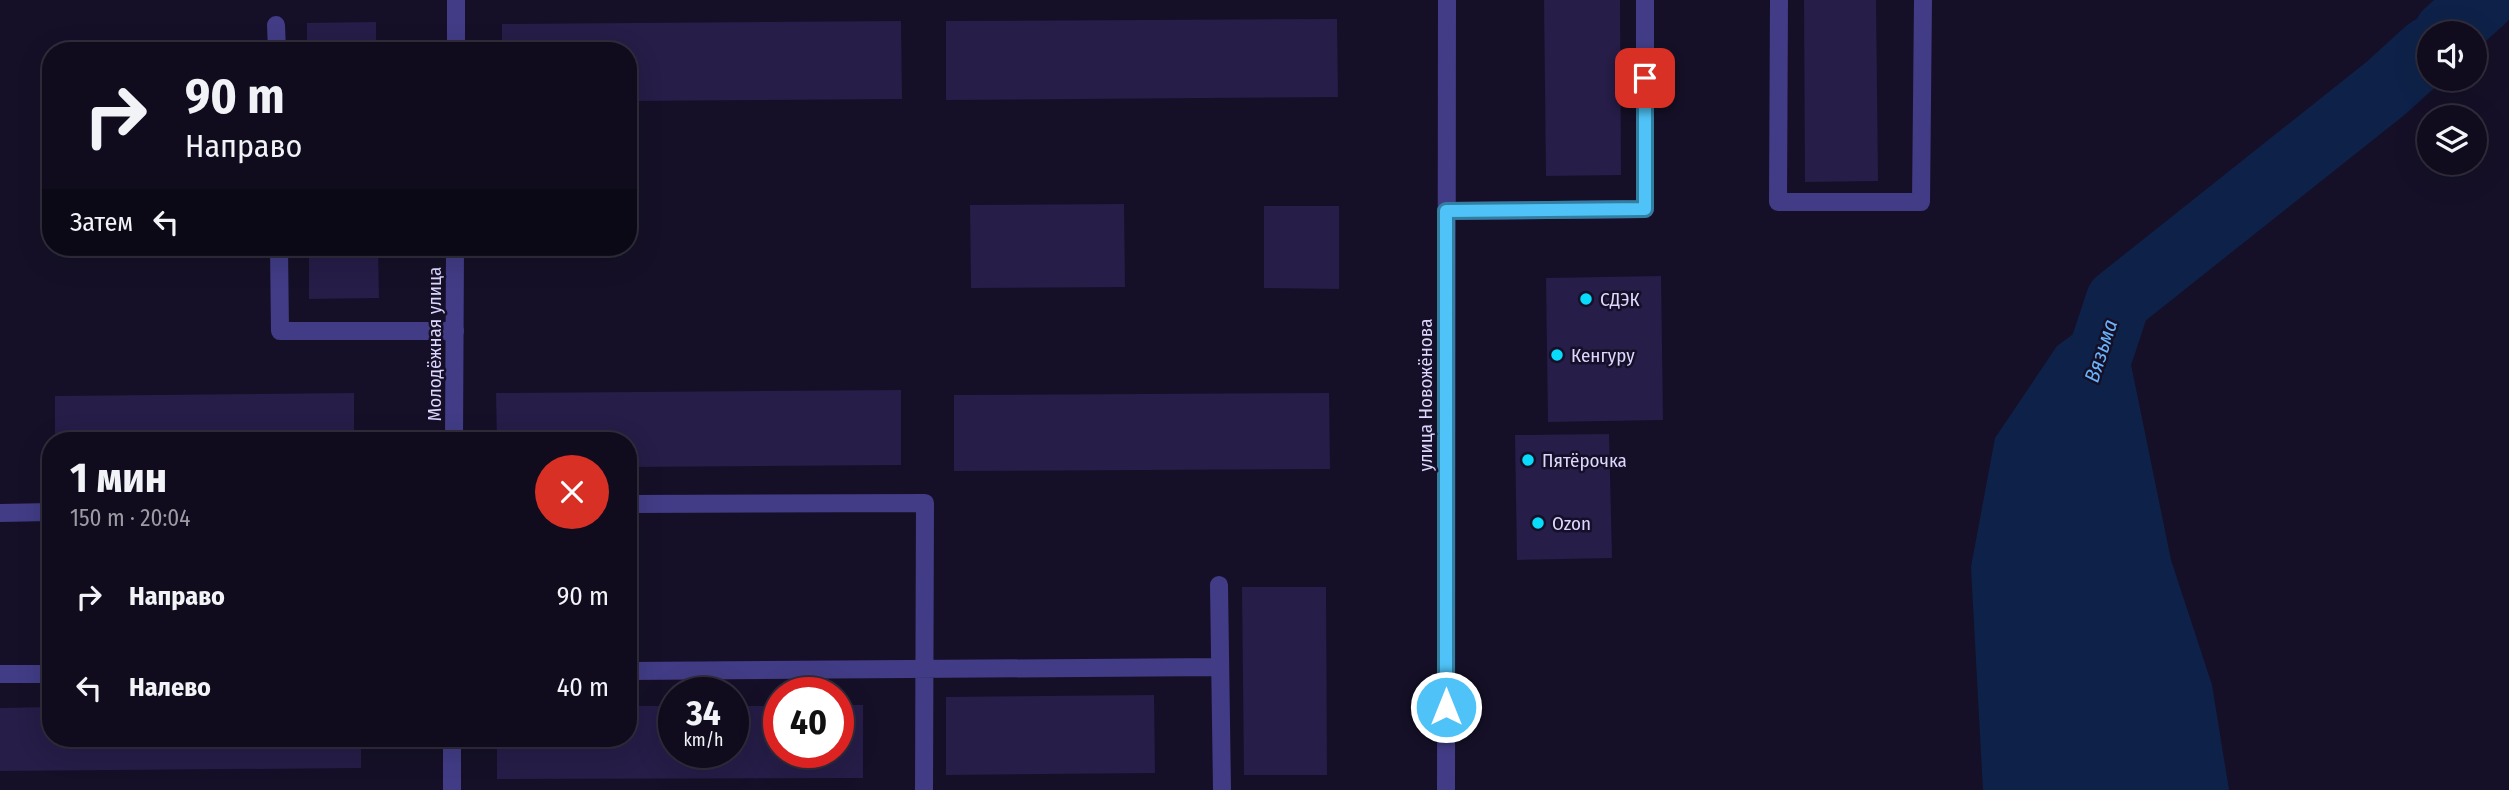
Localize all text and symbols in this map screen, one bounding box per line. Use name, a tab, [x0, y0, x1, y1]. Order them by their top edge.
map controls	[2417, 21, 2487, 175]
button: sound	[2417, 21, 2487, 91]
pin	[1615, 48, 1675, 108]
icon: arrive	[1626, 59, 1664, 97]
text: 90 m	[185, 67, 285, 126]
icon: right	[70, 70, 161, 161]
button: layers	[2417, 105, 2487, 175]
text: Направо	[185, 127, 302, 165]
icon: left	[147, 203, 185, 241]
text: Затем	[70, 207, 133, 238]
street label: Молодёжная улица	[423, 267, 446, 421]
place label: СДЭК	[1600, 288, 1640, 311]
marker: СДЭК	[1578, 291, 1594, 307]
water label: Вязьма	[2079, 316, 2123, 386]
street label: улица Новожёнова	[1414, 318, 1437, 472]
place label: Кенгуру	[1571, 344, 1635, 367]
marker: Кенгуру	[1549, 347, 1565, 363]
place label: Пятёрочка	[1542, 449, 1627, 472]
marker: Пятёрочка	[1520, 452, 1536, 468]
text: 1 мин	[70, 453, 167, 503]
button: close	[535, 455, 609, 529]
text: 150 m · 20:04	[70, 504, 190, 532]
place label: Ozon	[1552, 512, 1591, 535]
marker: Ozon	[1530, 515, 1546, 531]
icon: right	[70, 578, 108, 616]
text: Направо	[129, 581, 225, 612]
text: 90 m	[557, 581, 609, 612]
icon: left	[70, 669, 108, 707]
position arrow	[1409, 670, 1483, 744]
text: Налево	[129, 672, 211, 703]
text: 40 m	[557, 672, 609, 703]
speed limit sign: 40	[763, 677, 854, 768]
text: 34	[686, 692, 721, 734]
text: km/h	[683, 729, 724, 751]

